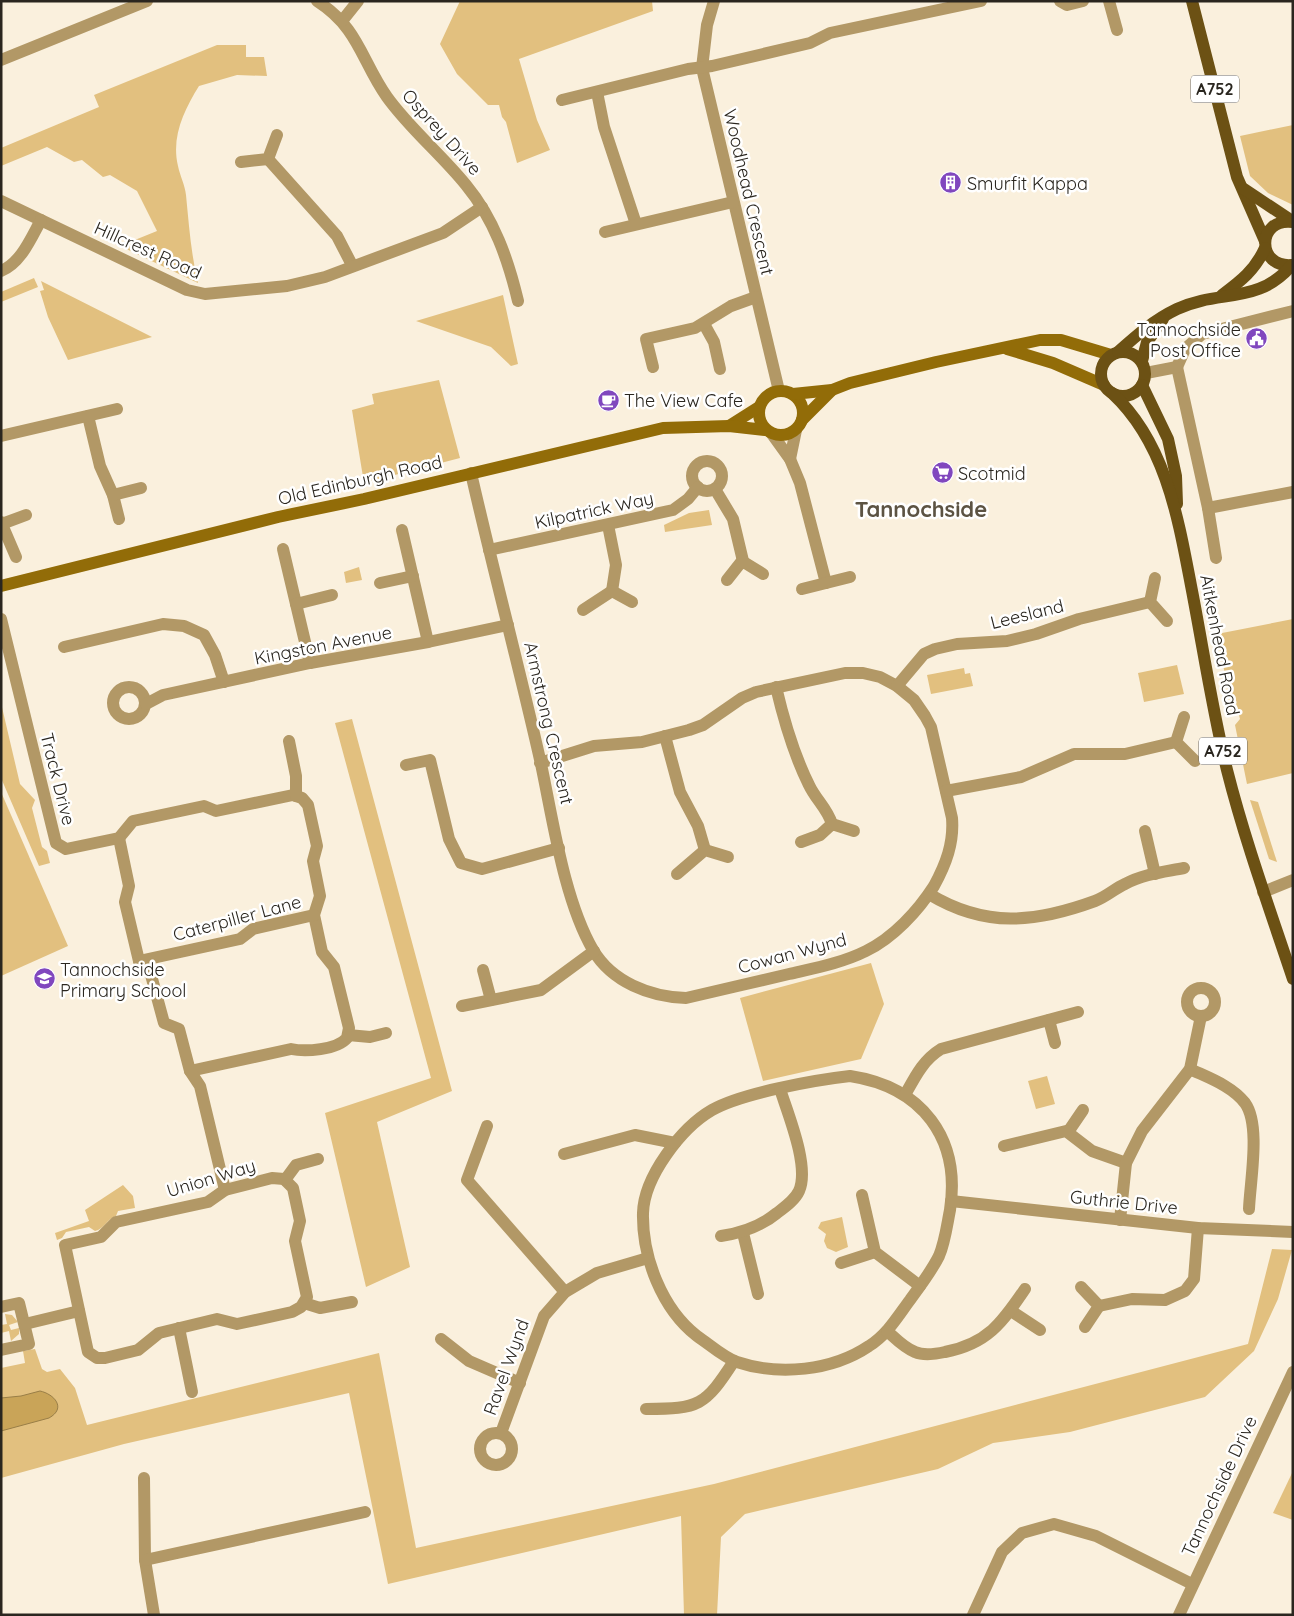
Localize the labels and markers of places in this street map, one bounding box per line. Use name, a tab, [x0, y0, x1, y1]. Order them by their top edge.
building icon: Smurfit Kappa	[939, 171, 963, 195]
place label: Smurfit Kappa	[967, 172, 1088, 195]
place label: Tannochside Post Office	[1136, 318, 1241, 362]
public building icon: Tannochside Post Office	[1245, 327, 1269, 351]
cafe icon: The View Cafe	[596, 388, 620, 412]
place label: The View Cafe	[624, 389, 743, 412]
supermarket icon: Scotmid	[930, 461, 954, 485]
place label: Scotmid	[958, 462, 1026, 485]
place label: Tannochside Primary School	[60, 958, 186, 1002]
school or university icon: Tannochside Primary School	[32, 967, 56, 991]

